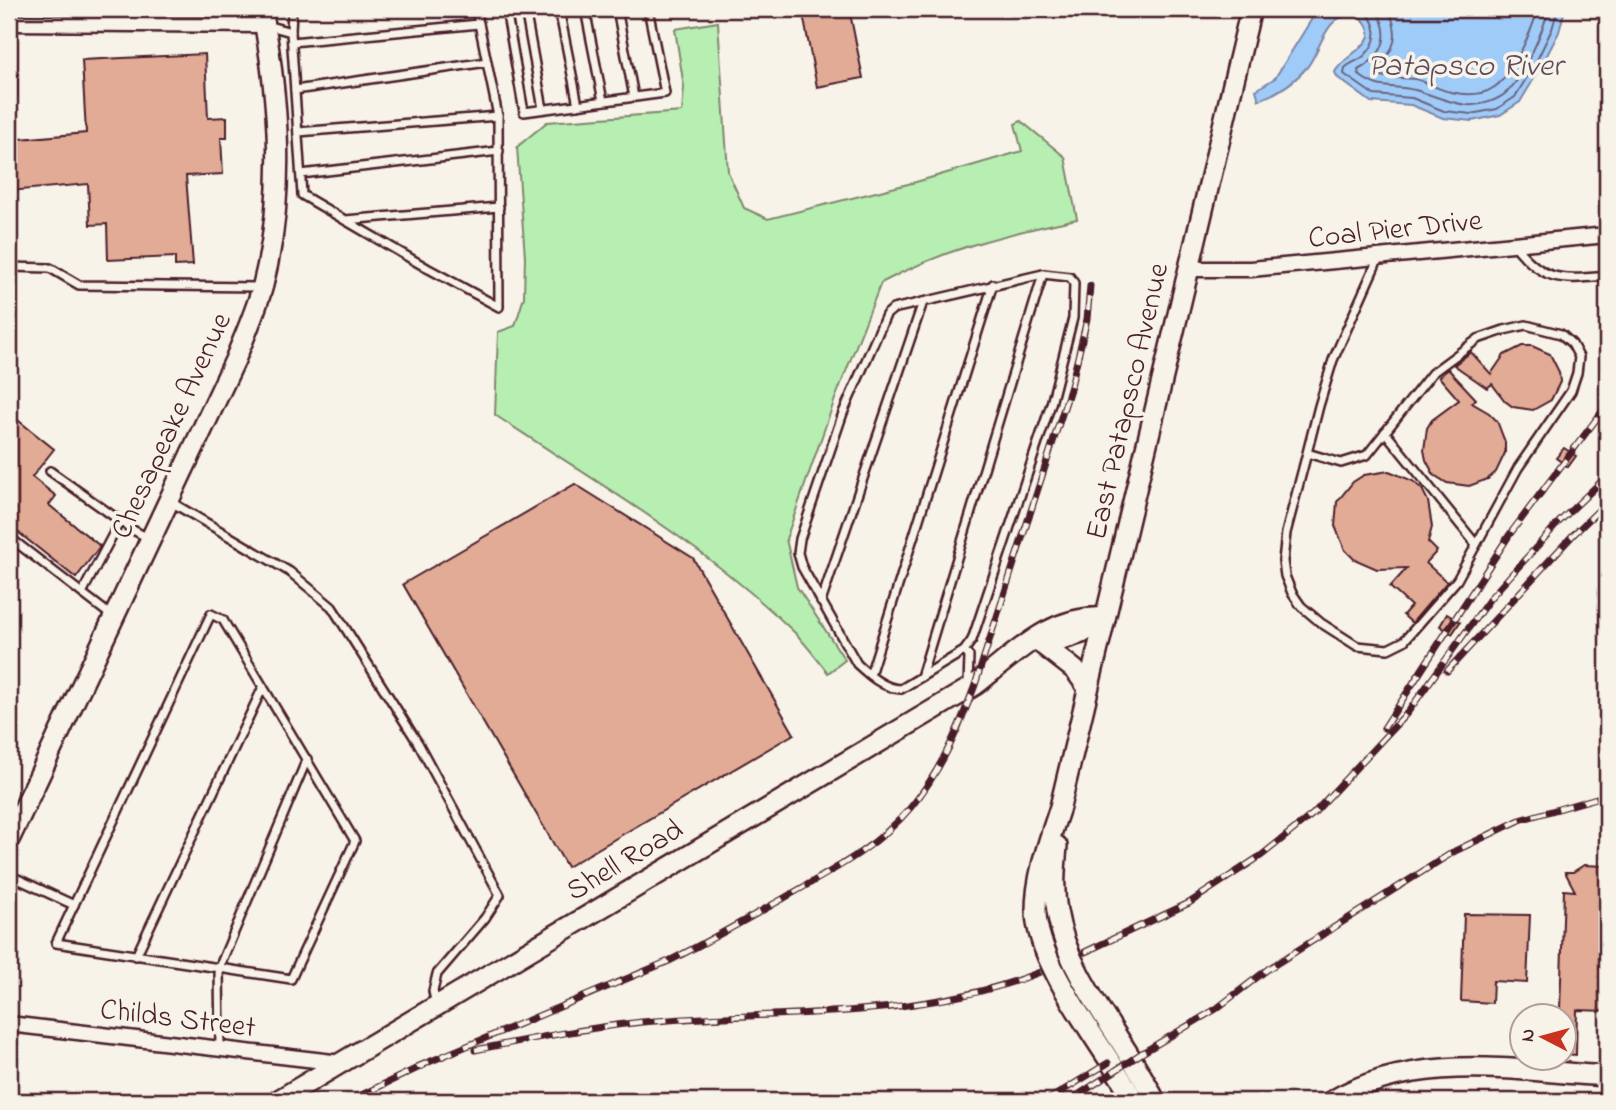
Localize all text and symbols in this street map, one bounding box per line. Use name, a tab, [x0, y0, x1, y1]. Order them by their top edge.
water label: Patapsco River	[1367, 44, 1567, 91]
street label: Coal Pier Drive	[1306, 200, 1485, 262]
street label: East Patapsco Avenue	[1076, 258, 1182, 544]
street label: Chesapeake Avenue	[101, 305, 245, 547]
street label: Shell Road	[559, 809, 693, 914]
street label: Childs Street	[97, 989, 258, 1051]
north arrow	[1508, 1002, 1578, 1072]
text: N	[1514, 1028, 1543, 1043]

